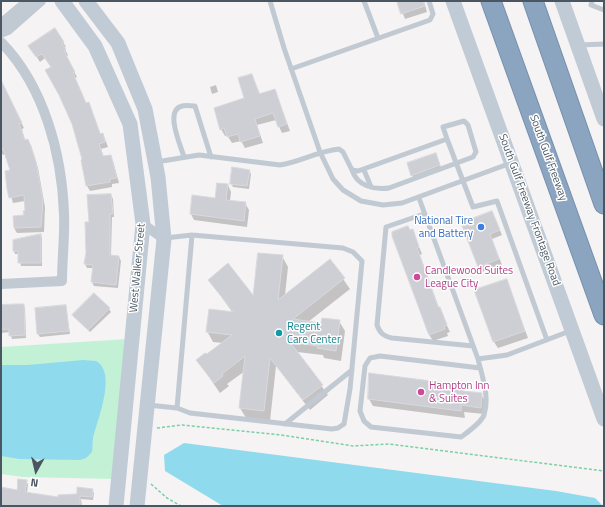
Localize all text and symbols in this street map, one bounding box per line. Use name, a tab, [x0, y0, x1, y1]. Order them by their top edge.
street label: South Gulf Freeway	[526, 113, 570, 203]
street label: South Gulf Freeway Frontage Road	[495, 132, 563, 288]
place label: National Tire and Battery	[414, 214, 473, 240]
marker: National Tire and Battery	[476, 222, 486, 232]
street label: West Walker Street	[128, 223, 148, 313]
place label: Candlewood Suites League City	[425, 264, 513, 290]
marker: Candlewood Suites League City	[412, 272, 422, 282]
place label: Regent Care Center	[287, 320, 341, 346]
marker: Regent Care Center	[274, 328, 284, 338]
place label: Hampton Inn & Suites	[429, 379, 489, 405]
marker: Hampton Inn & Suites	[416, 387, 426, 397]
north arrow	[16, 451, 56, 491]
text: N	[29, 474, 39, 491]

